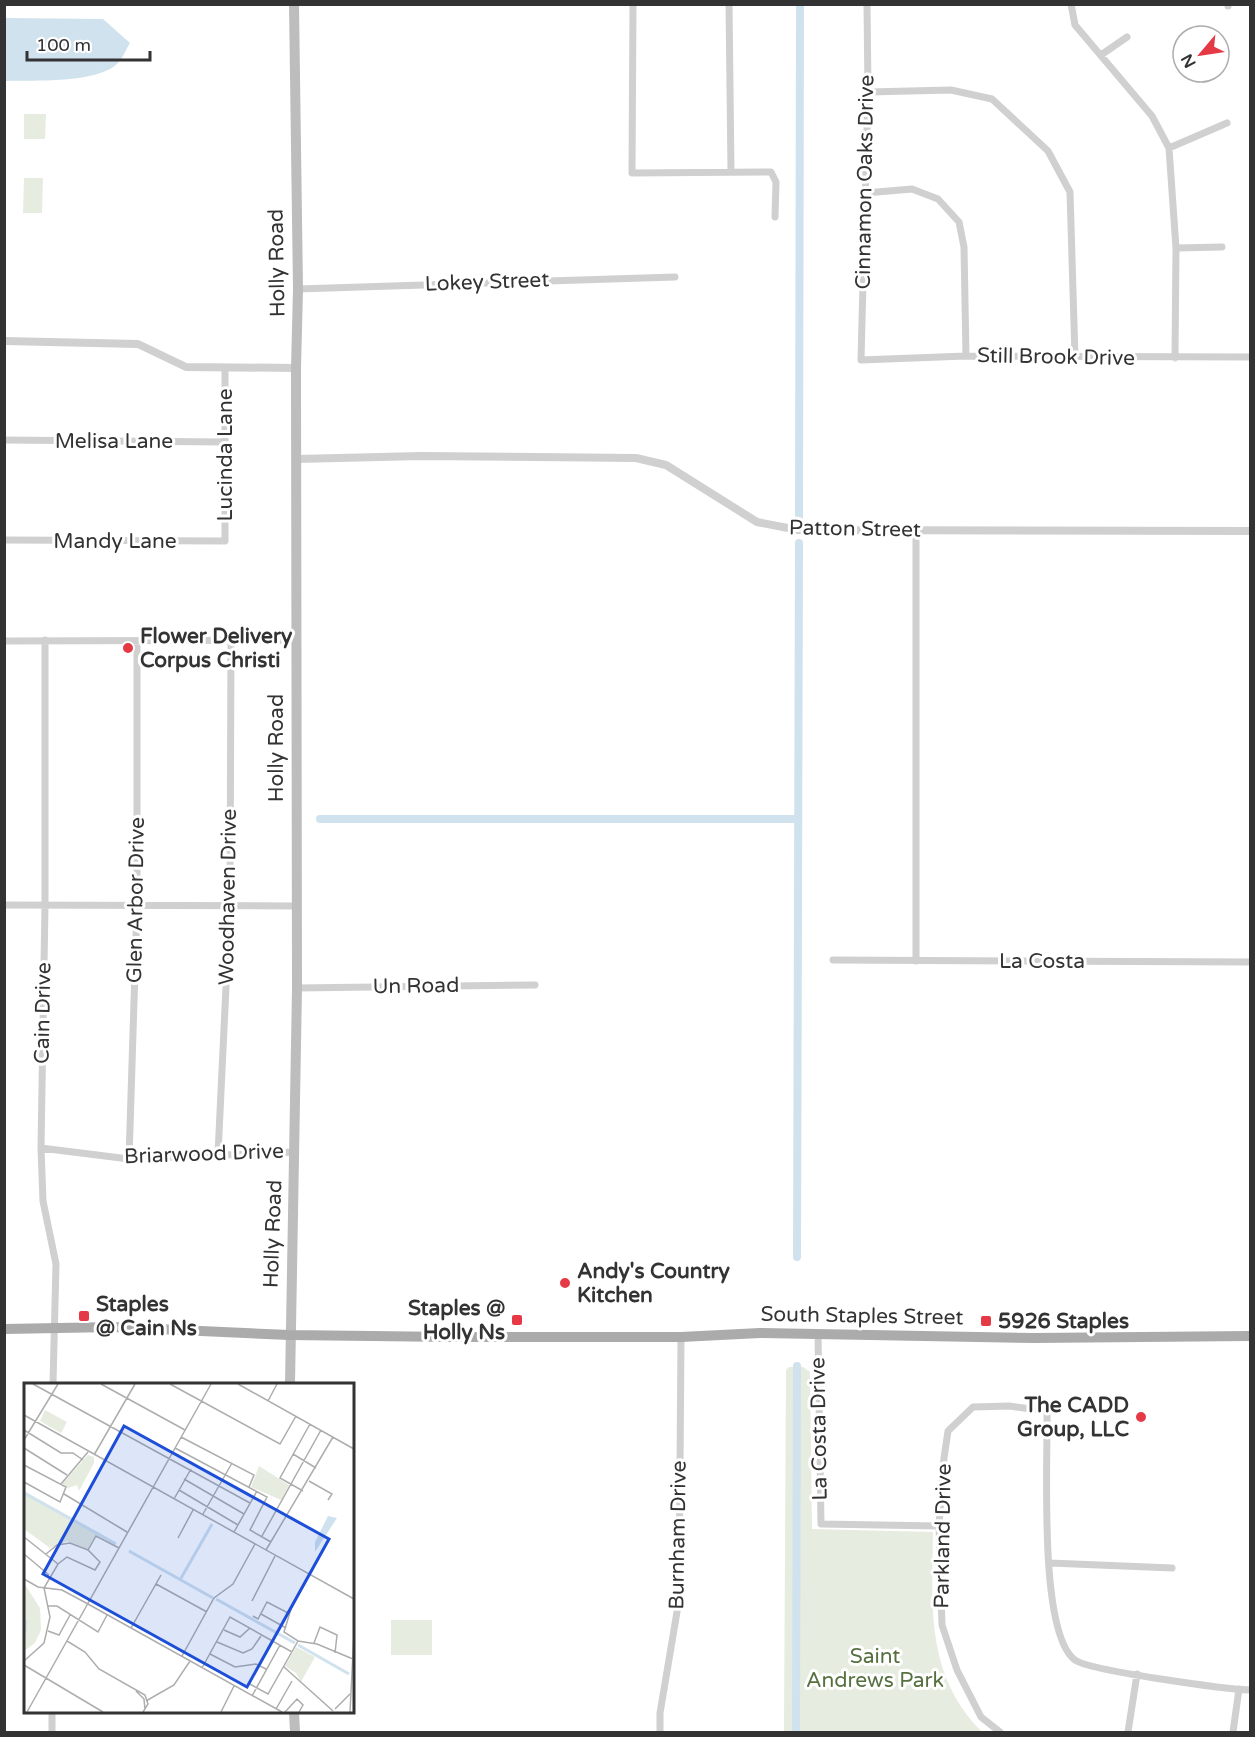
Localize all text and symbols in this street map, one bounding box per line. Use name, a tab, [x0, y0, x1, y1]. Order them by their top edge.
scale bar	[27, 24, 150, 62]
north arrow	[1171, 24, 1231, 84]
text: 100 m	[36, 34, 91, 56]
text: N	[1177, 50, 1201, 71]
street label: Cinnamon Oaks Drive	[851, 74, 879, 290]
street label: Holly Road	[264, 209, 290, 317]
street label: Lokey Street	[424, 267, 550, 297]
street label: Still Brook Drive	[977, 343, 1135, 371]
street label: Lucinda Lane	[213, 388, 238, 522]
street label: Melisa Lane	[55, 429, 173, 454]
street label: Patton Street	[789, 515, 921, 543]
street label: Mandy Lane	[53, 529, 177, 554]
place label: Flower Delivery Corpus Christi	[140, 624, 293, 673]
marker: Flower Delivery Corpus Christi	[121, 641, 135, 655]
street label: Holly Road	[264, 694, 289, 802]
street label: Woodhaven Drive	[214, 809, 242, 985]
street label: Glen Arbor Drive	[122, 817, 150, 983]
street label: La Costa	[999, 949, 1085, 974]
street label: Cain Drive	[30, 962, 56, 1064]
street label: Un Road	[373, 973, 459, 999]
street label: Briarwood Drive	[124, 1139, 284, 1169]
street label: Holly Road	[259, 1179, 287, 1289]
place label: Andy's Country Kitchen	[577, 1259, 730, 1308]
marker: Andy's Country Kitchen	[558, 1276, 572, 1290]
place label: Staples @ Cain Ns	[96, 1292, 197, 1341]
place label: Staples @ Holly Ns	[408, 1296, 505, 1345]
street label: South Staples Street	[760, 1302, 964, 1330]
marker: Staples @ Cain Ns	[77, 1309, 91, 1323]
place label: 5926 Staples	[998, 1309, 1129, 1334]
marker: Staples @ Holly Ns	[510, 1313, 524, 1327]
marker: 5926 Staples	[979, 1314, 993, 1328]
street label: La Costa Drive	[805, 1357, 833, 1501]
inset map	[24, 1383, 354, 1713]
place label: The CADD Group, LLC	[1017, 1393, 1129, 1442]
marker: The CADD Group, LLC	[1134, 1410, 1148, 1424]
street label: Burnham Drive	[664, 1460, 692, 1610]
street label: Parkland Drive	[929, 1463, 957, 1609]
park label: Saint Andrews Park	[806, 1644, 944, 1693]

